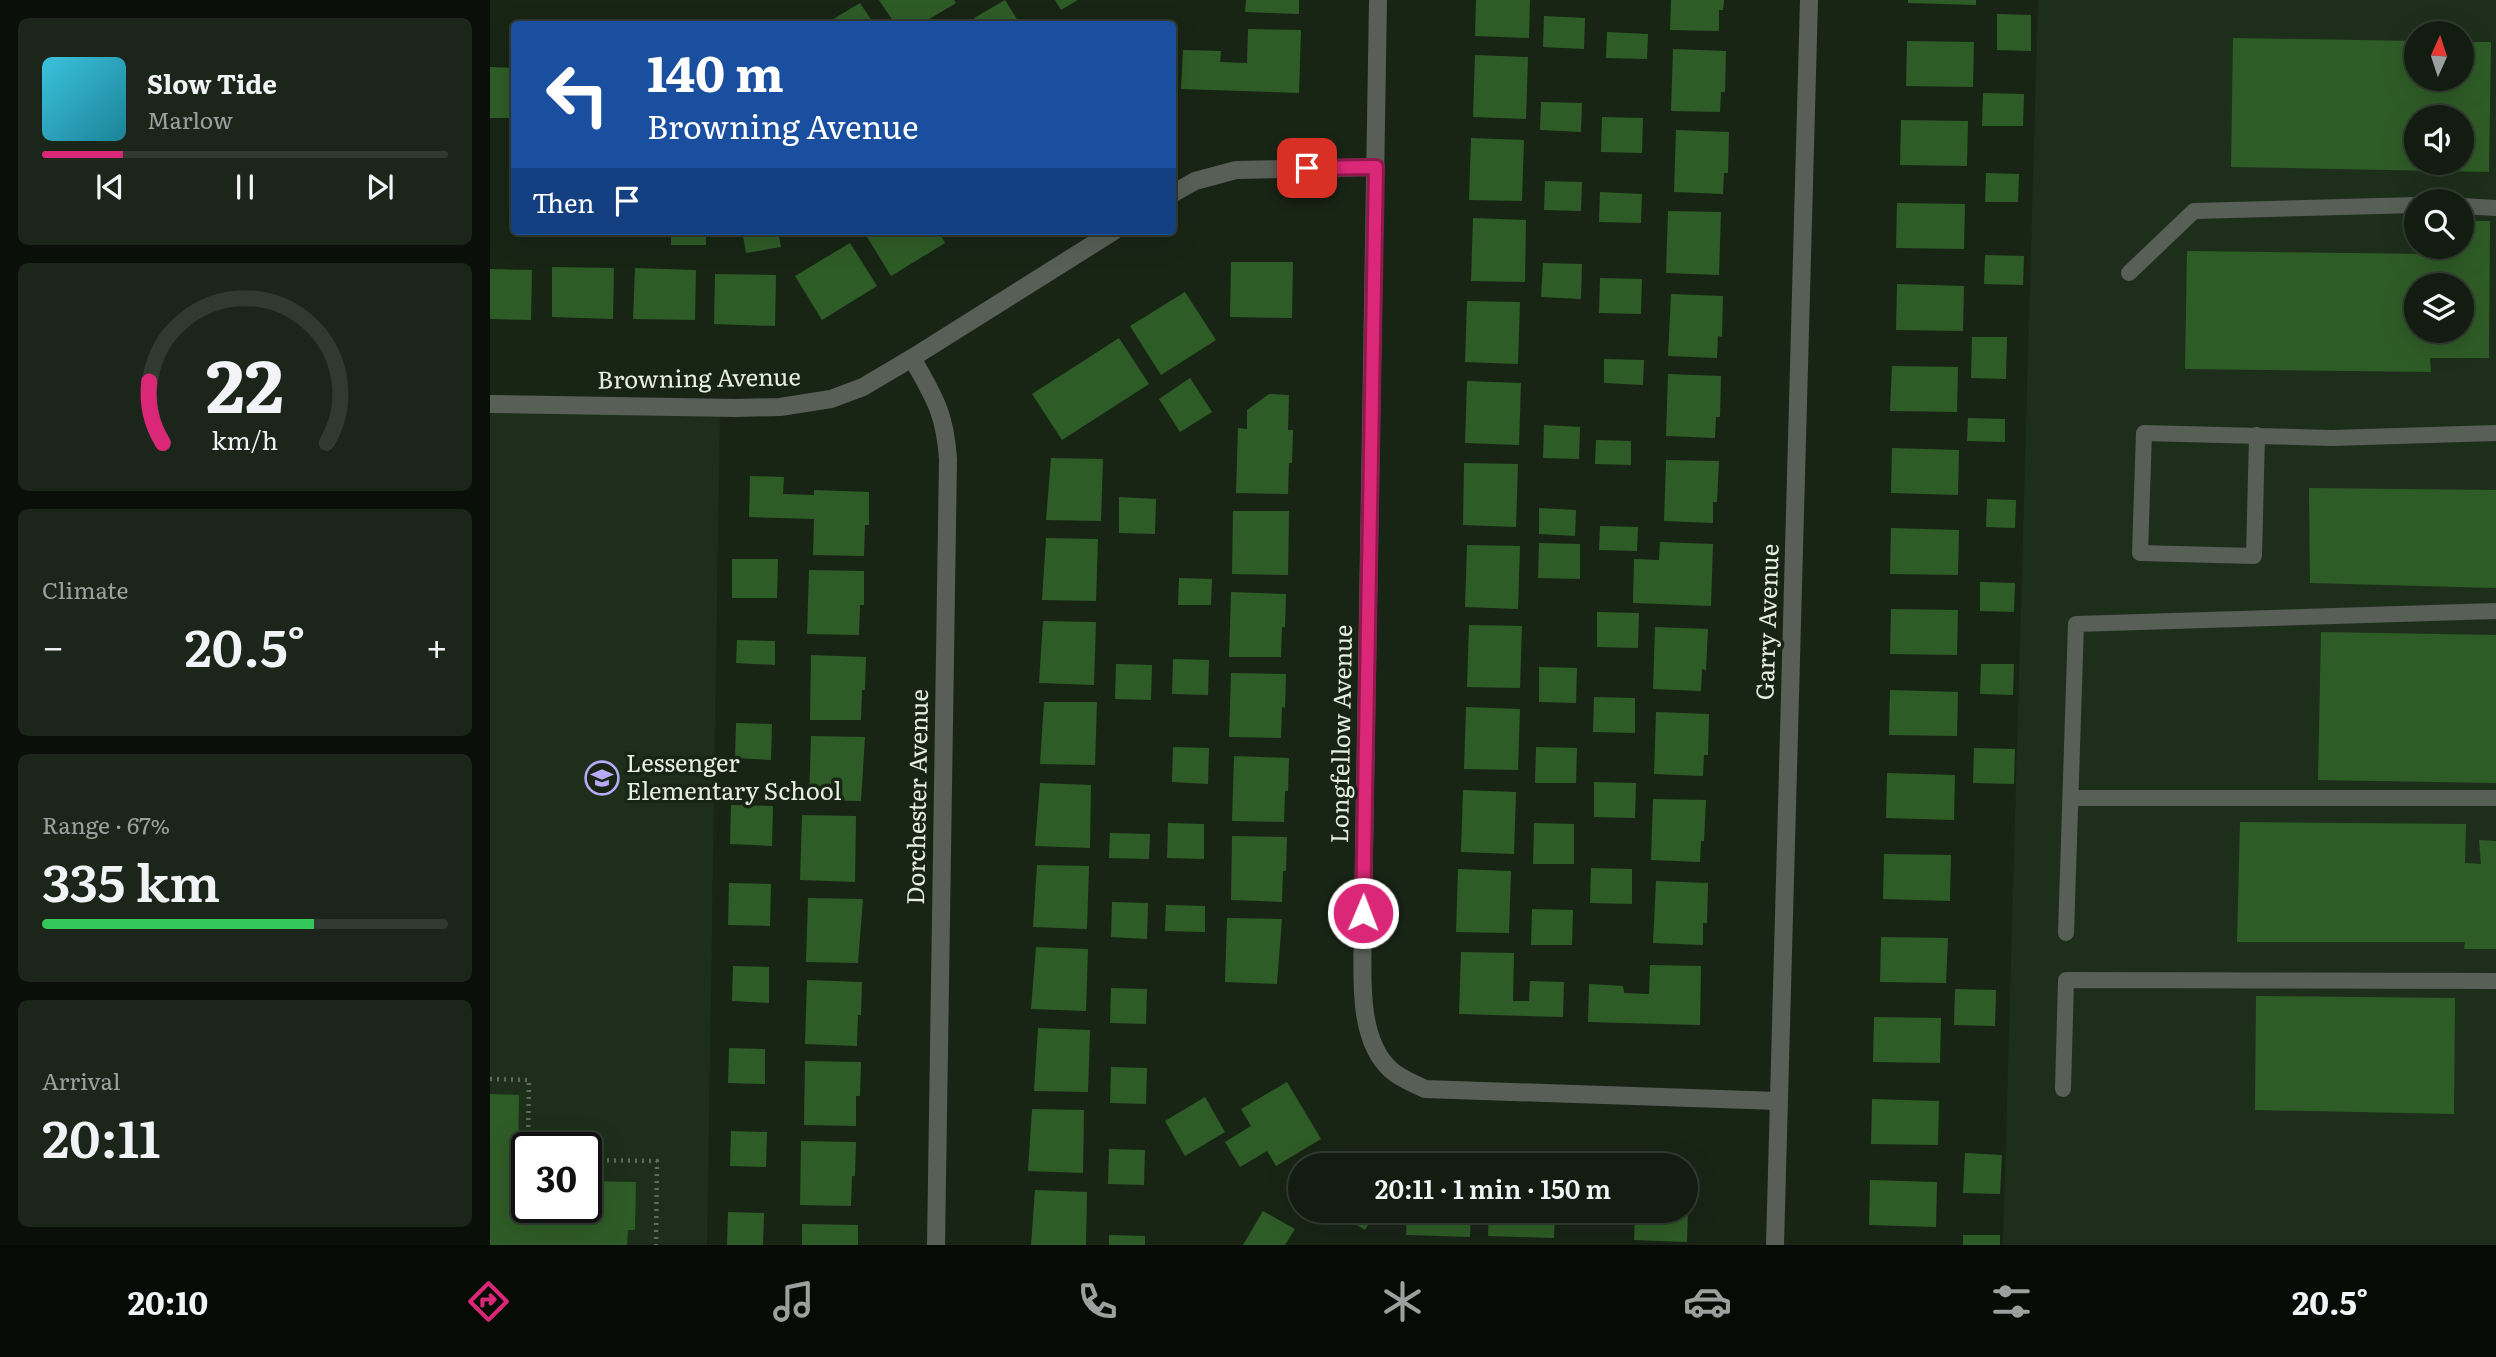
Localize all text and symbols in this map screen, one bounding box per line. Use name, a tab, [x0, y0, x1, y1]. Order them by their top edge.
north arrow	[2404, 21, 2474, 91]
map controls	[2404, 21, 2474, 343]
text: 140 m	[647, 34, 784, 107]
icon: left	[532, 49, 623, 140]
text: Slow Tide	[147, 63, 277, 102]
text: Browning Avenue	[647, 101, 919, 149]
text: Marlow	[147, 102, 233, 136]
button: sound	[2404, 105, 2474, 175]
pin	[1277, 138, 1337, 198]
icon: arrive	[1288, 149, 1326, 187]
icon: previous	[91, 168, 129, 206]
icon: pause	[226, 168, 264, 206]
icon: next	[361, 168, 399, 206]
text: Then	[532, 182, 594, 221]
icon: arrive	[608, 182, 646, 220]
button: search	[2404, 189, 2474, 259]
button: layers	[2404, 273, 2474, 343]
text: 22	[206, 328, 284, 436]
street label: Browning Avenue	[597, 357, 801, 396]
text: km/h	[212, 421, 278, 458]
street label: Garry Avenue	[1745, 543, 1786, 701]
text: Climate	[42, 572, 128, 606]
text: 20.5°	[184, 606, 306, 683]
text: −	[42, 616, 64, 673]
text: +	[426, 616, 448, 673]
street label: Longfellow Avenue	[1320, 624, 1359, 844]
street label: Dorchester Avenue	[896, 689, 935, 905]
place label: Lessenger Elementary School	[626, 744, 842, 807]
school or university icon: Lessenger Elementary School	[583, 759, 621, 797]
text: Range · 67%	[42, 807, 170, 841]
text: 335 km	[42, 841, 220, 918]
position arrow	[1326, 876, 1400, 950]
text: Arrival	[42, 1063, 121, 1097]
text: 20:11	[42, 1097, 160, 1174]
speed limit sign: 30	[511, 1132, 602, 1223]
text: 20:11 · 1 min · 150 m	[1375, 1168, 1611, 1207]
text: 20:10	[128, 1277, 208, 1325]
icon: directions	[464, 1277, 513, 1326]
icon: music	[769, 1277, 818, 1326]
icon: phone	[1073, 1277, 1122, 1326]
icon: climate	[1378, 1277, 1427, 1326]
icon: car	[1683, 1277, 1732, 1326]
icon: filters	[1987, 1277, 2036, 1326]
text: 20.5°	[2292, 1277, 2368, 1325]

